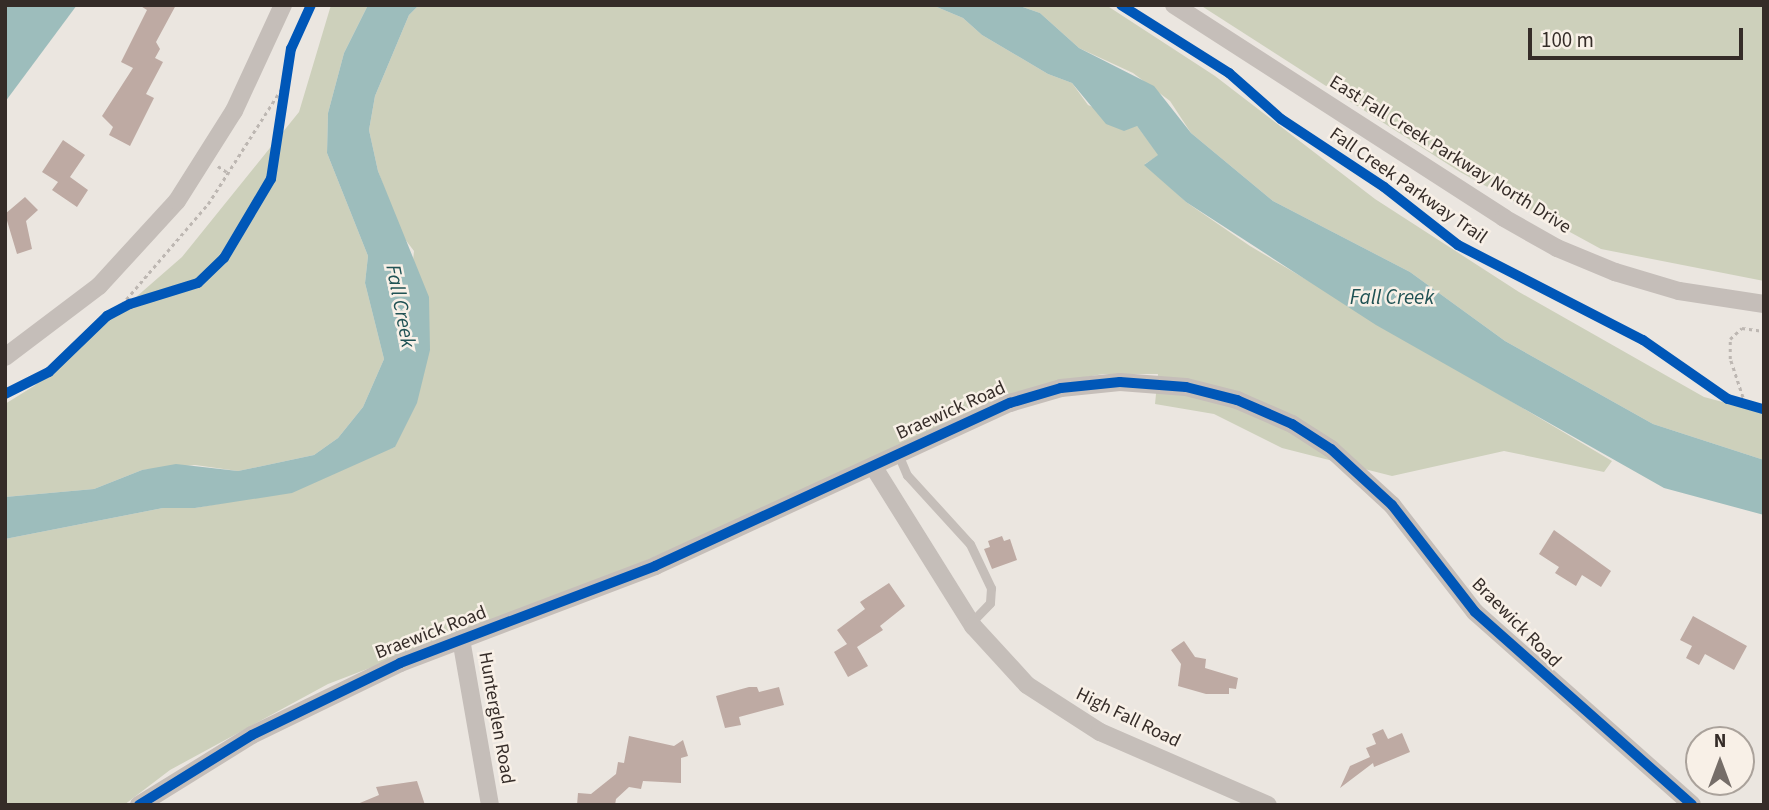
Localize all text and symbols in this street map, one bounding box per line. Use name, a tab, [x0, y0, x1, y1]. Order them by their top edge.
scale bar	[1531, 14, 1746, 58]
text: 100 m	[1541, 25, 1594, 55]
street label: East Fall Creek Parkway North Drive	[1325, 71, 1575, 239]
street label: Fall Creek Parkway Trail	[1325, 123, 1491, 249]
water label: Fall Creek	[381, 262, 421, 350]
water label: Fall Creek	[1350, 284, 1434, 310]
street label: Braewick Road	[893, 377, 1009, 445]
street label: Braewick Road	[1466, 573, 1566, 673]
street label: Braewick Road	[372, 601, 490, 665]
street label: Hunterglen Road	[473, 650, 519, 786]
street label: High Fall Road	[1072, 683, 1184, 753]
north arrow	[1685, 726, 1755, 796]
text: N	[1714, 728, 1726, 755]

